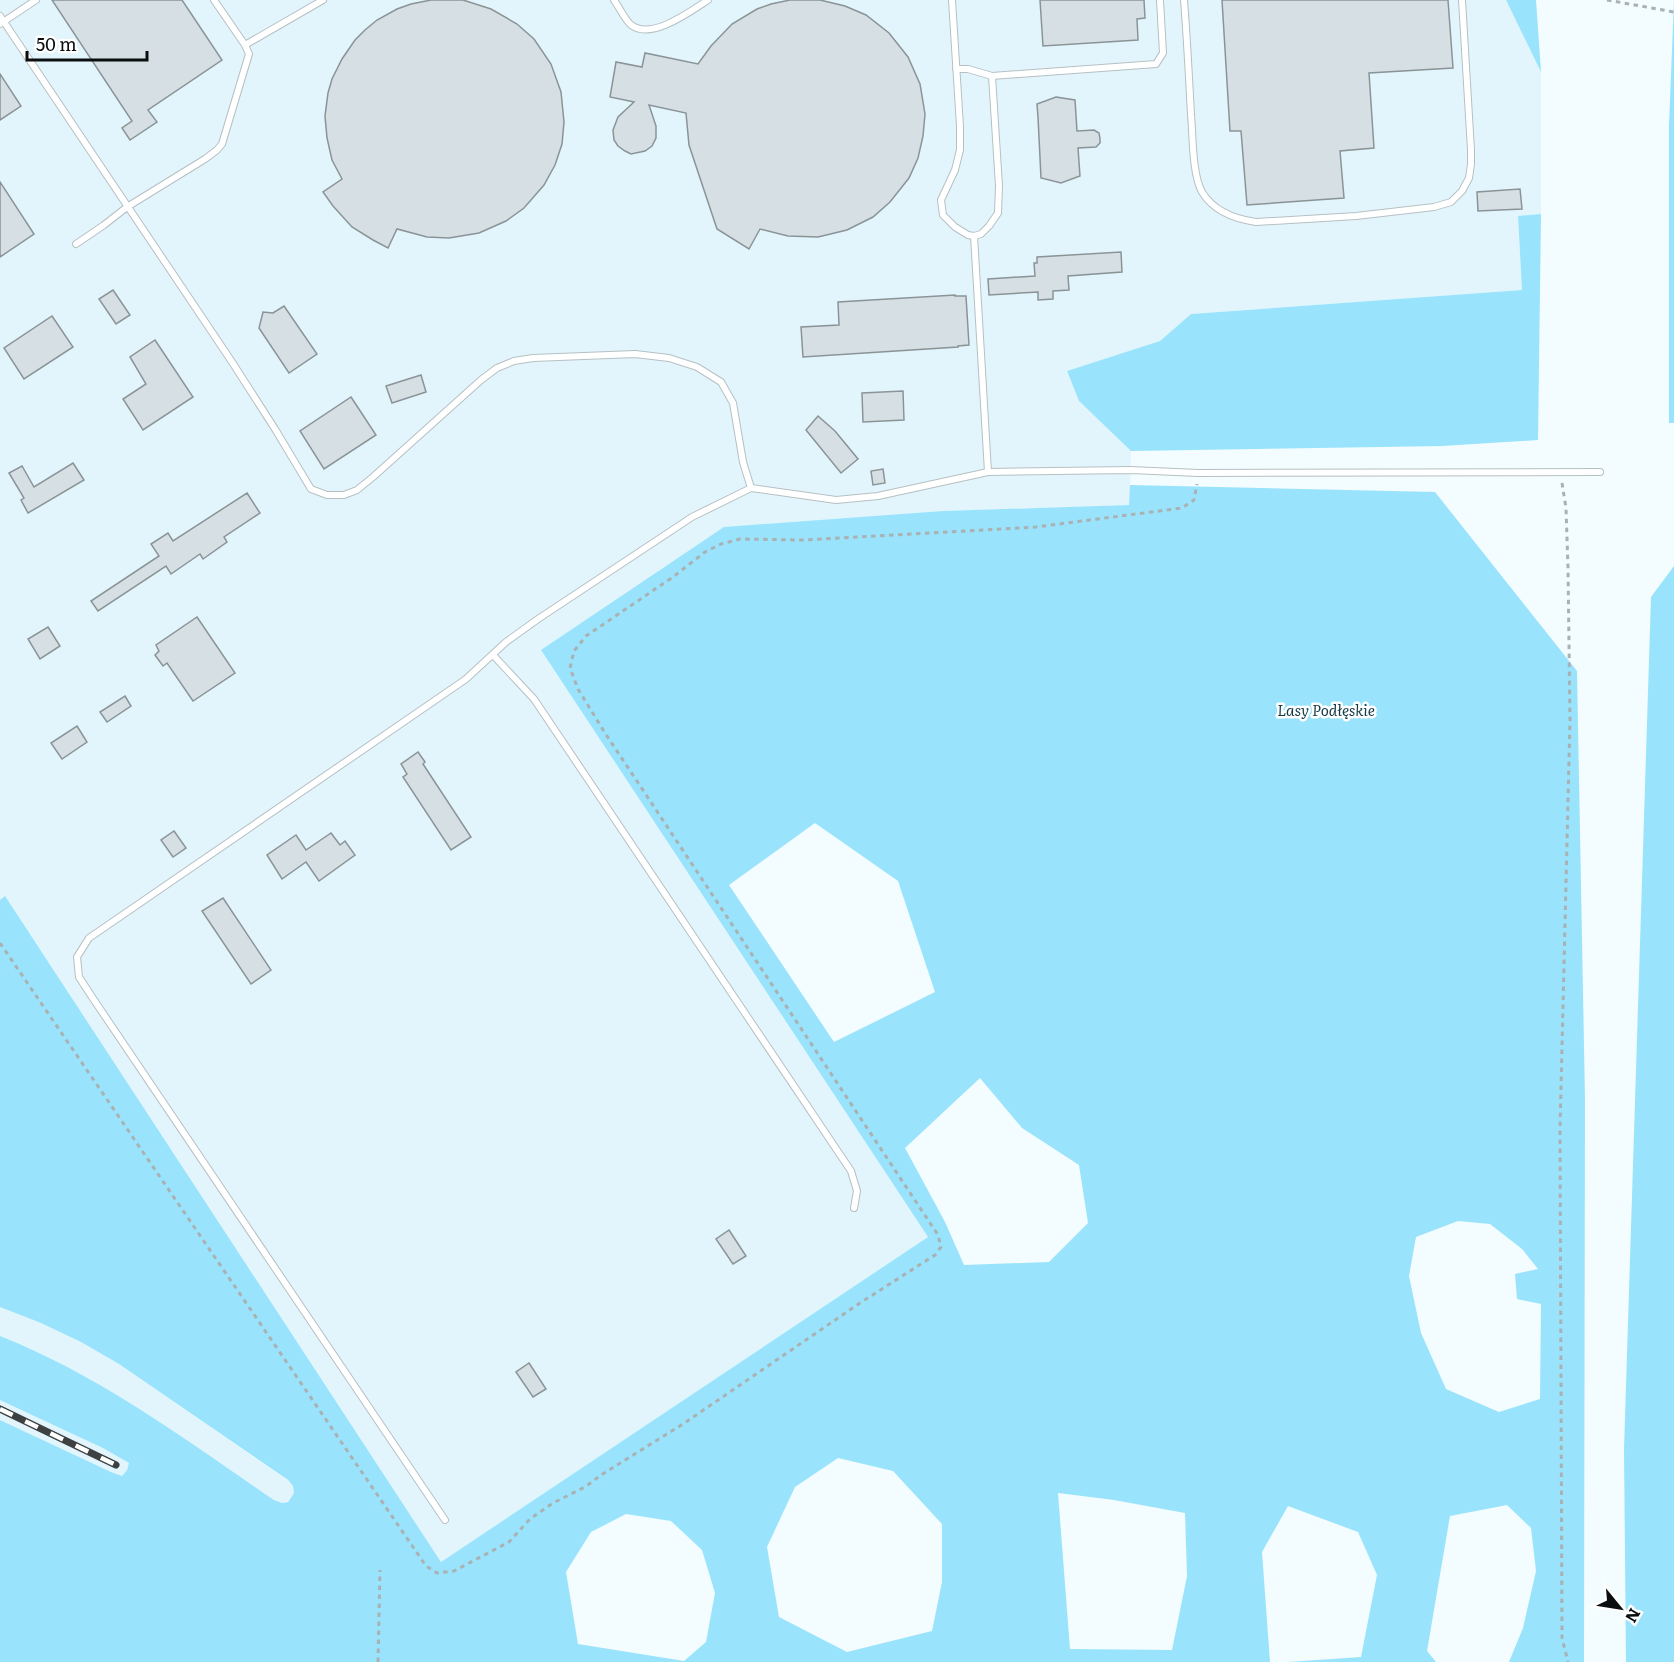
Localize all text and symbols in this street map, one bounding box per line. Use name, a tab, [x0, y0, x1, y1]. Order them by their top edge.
scale bar	[27, 24, 147, 62]
text: 50 m	[36, 30, 77, 57]
park label: Lasy Podłęskie	[1277, 698, 1375, 721]
north arrow	[1590, 1578, 1650, 1638]
text: N	[1620, 1604, 1648, 1628]

